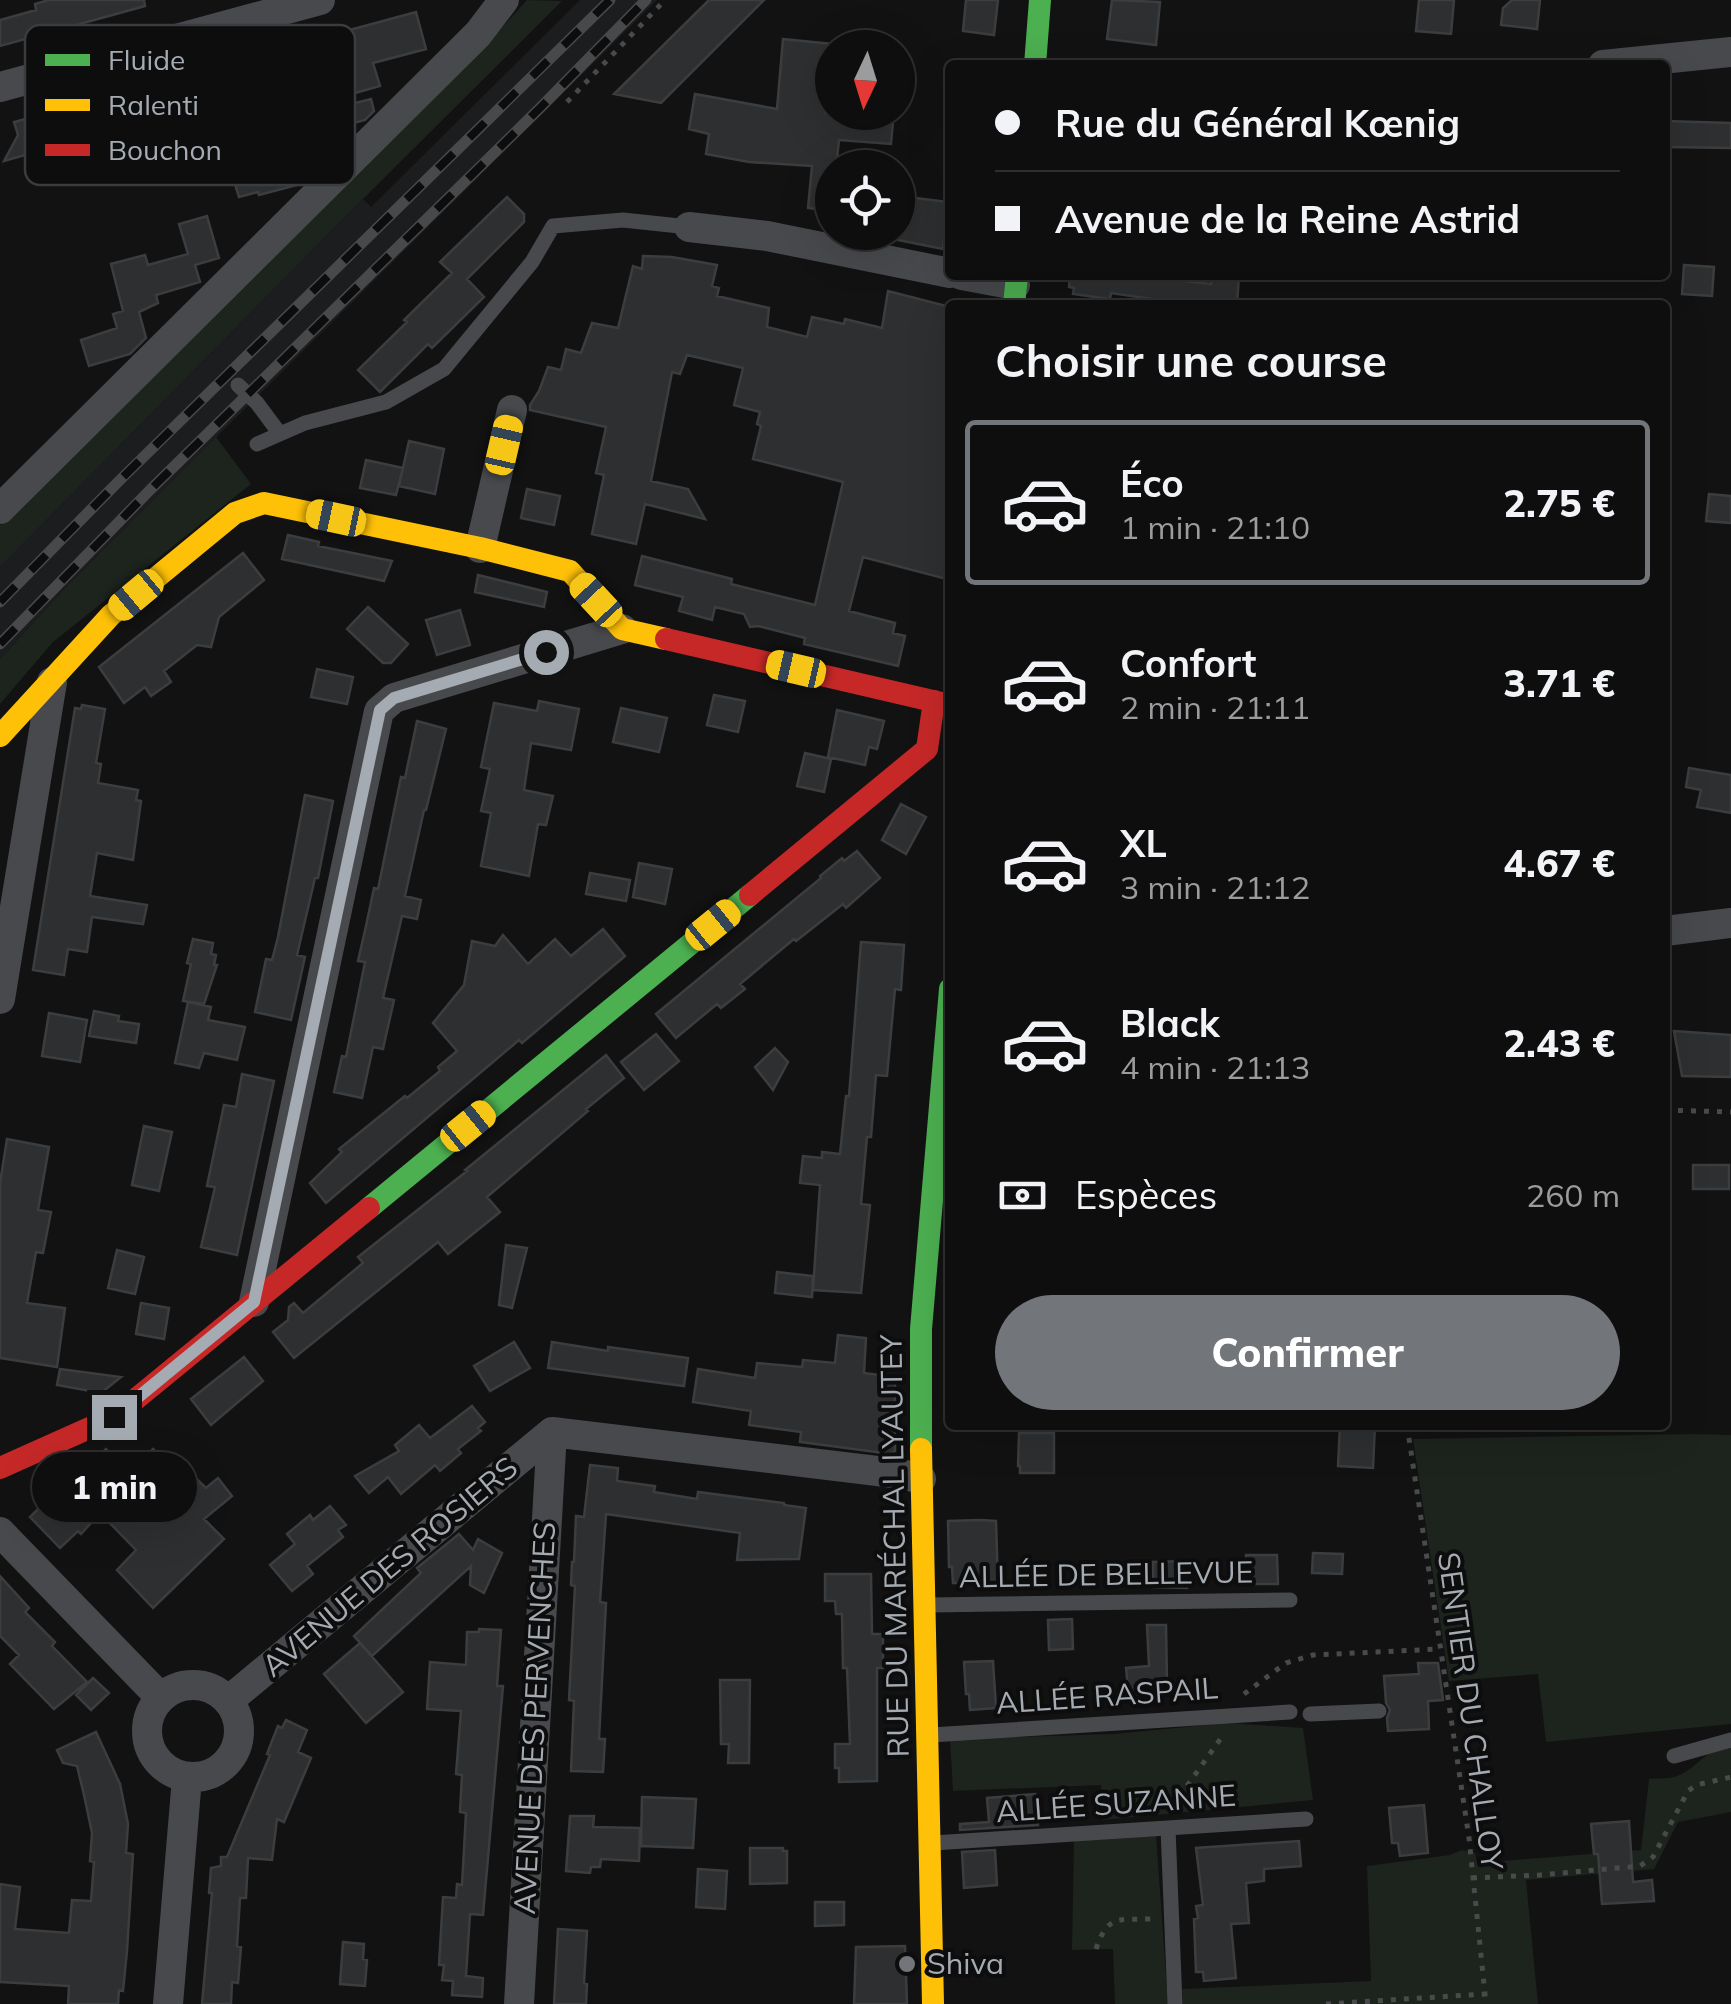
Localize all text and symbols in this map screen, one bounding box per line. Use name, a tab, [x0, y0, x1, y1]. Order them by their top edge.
legend	[25, 25, 355, 185]
north arrow	[815, 30, 915, 130]
map controls	[815, 30, 915, 250]
text: Fluide	[108, 42, 185, 77]
text: Ralenti	[108, 87, 199, 122]
text: Rue du Général Kœnig	[1055, 99, 1460, 147]
text: Bouchon	[108, 132, 222, 167]
button: locate	[815, 150, 915, 250]
text: Avenue de la Reine Astrid	[1055, 195, 1520, 243]
text: Choisir une course	[995, 332, 1387, 388]
car	[483, 412, 525, 478]
icon: car	[1000, 458, 1090, 548]
text: Éco	[1120, 459, 1184, 507]
text: 2.75 €	[1503, 479, 1615, 527]
car	[304, 497, 368, 539]
text: 1 min · 21:10	[1120, 507, 1310, 547]
car	[103, 564, 169, 626]
car	[565, 568, 627, 632]
route start	[524, 630, 569, 675]
icon: car	[1000, 638, 1090, 728]
text: Confort	[1120, 639, 1257, 687]
car	[763, 648, 829, 690]
text: 3.71 €	[1503, 659, 1615, 707]
text: 2 min · 21:11	[1120, 687, 1310, 727]
icon: car	[1000, 818, 1090, 908]
text: XL	[1120, 819, 1167, 867]
text: 4.67 €	[1503, 839, 1615, 887]
text: 3 min · 21:12	[1120, 867, 1310, 907]
car	[680, 894, 746, 956]
icon: car	[1000, 998, 1090, 1088]
text: Black	[1120, 999, 1220, 1047]
text: 2.43 €	[1503, 1019, 1615, 1067]
text: 4 min · 21:13	[1120, 1047, 1310, 1087]
car	[435, 1095, 501, 1157]
icon: cash	[995, 1168, 1050, 1223]
text: Espèces	[1075, 1171, 1217, 1219]
text: 260 m	[1526, 1175, 1620, 1215]
button: Confirmer	[995, 1295, 1620, 1410]
street label: RUE DU MARÉCHAL LYAUTEY	[871, 1334, 917, 1758]
route end	[92, 1395, 137, 1440]
street label: AVENUE DES ROSIERS	[254, 1448, 525, 1684]
callout: 1 min	[32, 1452, 196, 1522]
text: 1 min	[72, 1467, 157, 1507]
street label: AVENUE DES PERVENCHES	[505, 1521, 563, 1915]
street label: SENTIER DU CHALLOY	[1430, 1550, 1512, 1873]
street label: ALLÉE DE BELLEVUE	[958, 1552, 1253, 1596]
street label: ALLÉE RASPAIL	[995, 1668, 1219, 1722]
street label: ALLÉE SUZANNE	[995, 1776, 1237, 1830]
place label: Shiva	[927, 1944, 1004, 1982]
marker: Shiva	[896, 1953, 918, 1975]

